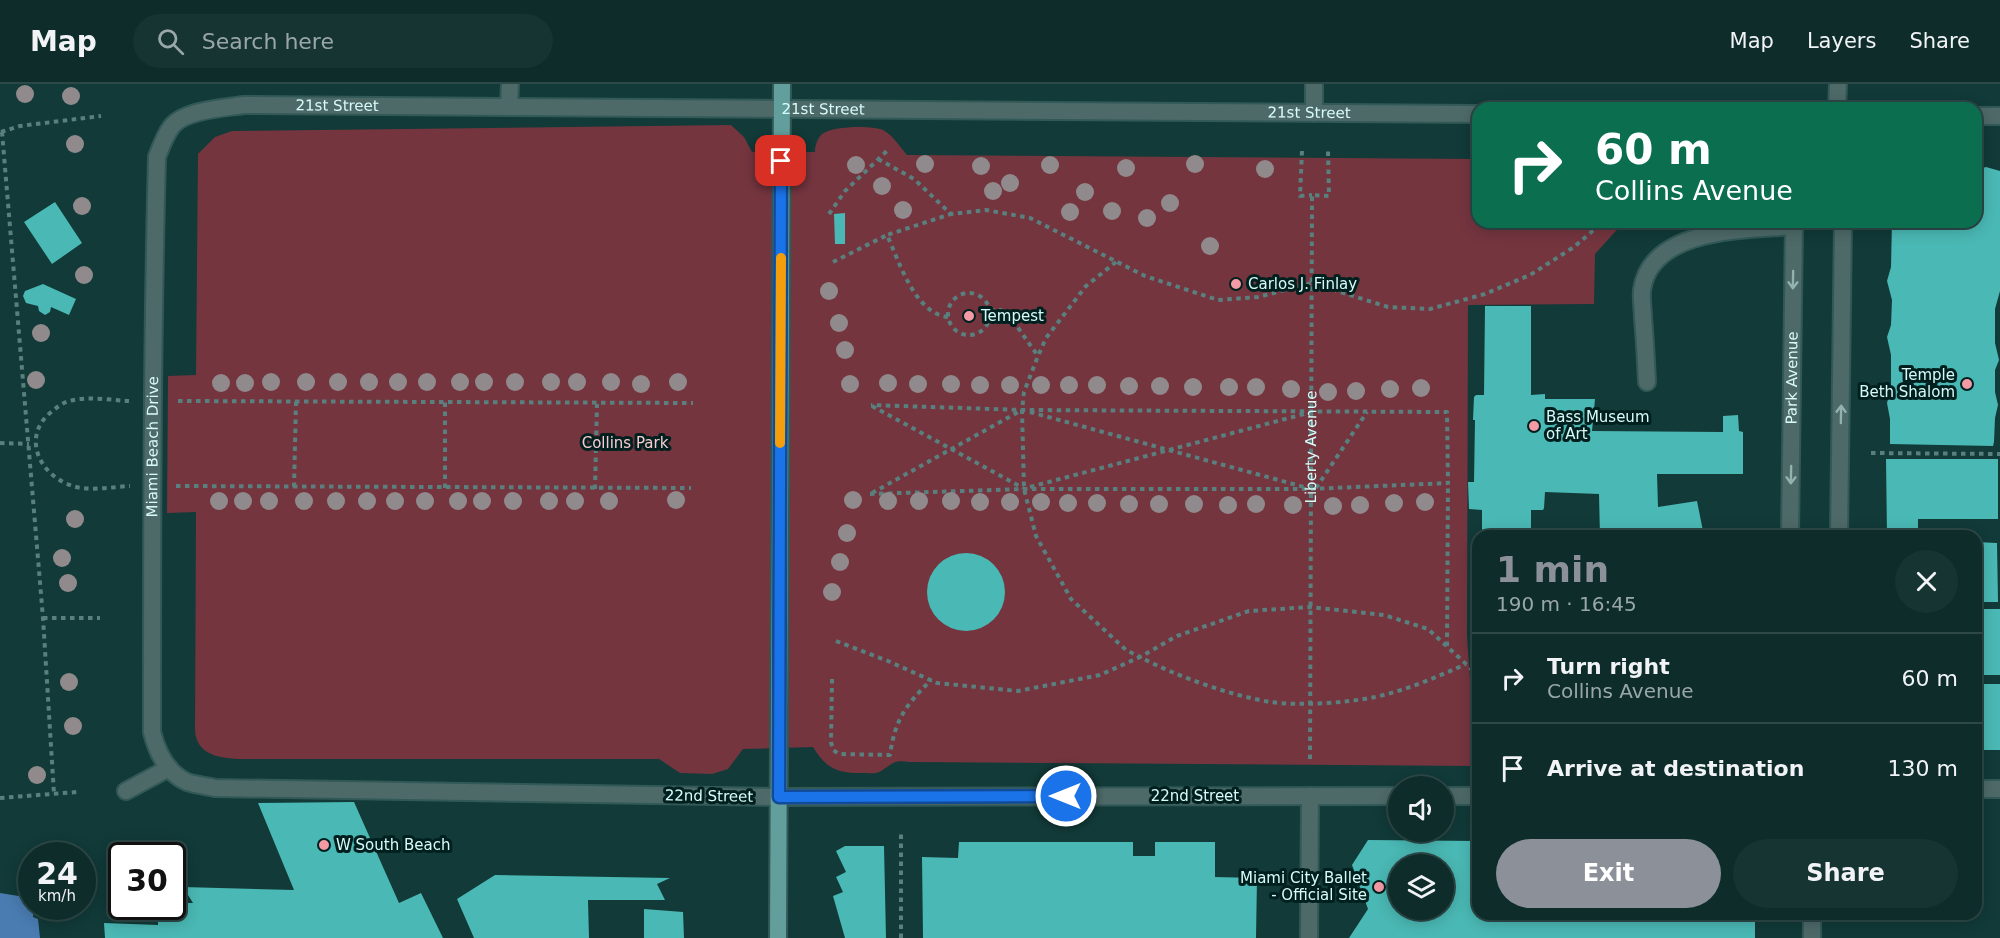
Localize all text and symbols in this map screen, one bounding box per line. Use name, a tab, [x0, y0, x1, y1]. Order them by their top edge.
search box	[133, 14, 553, 68]
text: Map	[30, 25, 97, 58]
icon: search	[154, 25, 187, 58]
text: Search here	[202, 29, 334, 54]
text: Map	[1730, 29, 1774, 53]
text: Layers	[1807, 29, 1876, 53]
text: Share	[1909, 29, 1970, 53]
street label: 21st Street	[295, 96, 379, 115]
street label: 21st Street	[781, 100, 865, 119]
street label: 21st Street	[1267, 103, 1351, 122]
text: 60 m	[1595, 125, 1712, 174]
icon: right	[1496, 126, 1574, 204]
pin	[755, 135, 806, 186]
icon: arrive	[764, 144, 797, 177]
text: Collins Avenue	[1595, 175, 1793, 206]
one-way arrow	[1787, 270, 1799, 290]
place label: Carlos J. Finlay	[1248, 275, 1357, 293]
marker: Carlos J. Finlay	[1229, 277, 1243, 291]
place label: Tempest	[980, 307, 1044, 325]
marker: Tempest	[962, 309, 976, 323]
street label: Park Avenue	[1782, 331, 1802, 425]
place label: Temple Beth Shalom	[1859, 366, 1955, 401]
street label: Miami Beach Drive	[143, 376, 162, 517]
marker: Temple Beth Shalom	[1960, 377, 1974, 391]
street label: Liberty Avenue	[1302, 391, 1320, 503]
one-way arrow	[1835, 405, 1846, 425]
place label: Bass Museum of Art	[1546, 408, 1650, 443]
marker: Bass Museum of Art	[1527, 419, 1541, 433]
park label: Collins Park	[582, 434, 669, 452]
one-way arrow	[1785, 465, 1797, 485]
text: 1 min	[1496, 549, 1609, 590]
button: close	[1895, 550, 1958, 613]
text: 190 m · 16:45	[1496, 592, 1637, 616]
text: Turn right	[1547, 654, 1670, 679]
icon: right	[1496, 662, 1529, 695]
text: 60 m	[1902, 666, 1958, 691]
text: Collins Avenue	[1547, 679, 1694, 703]
icon: arrive	[1496, 752, 1529, 785]
text: Arrive at destination	[1547, 756, 1804, 781]
text: 130 m	[1888, 756, 1958, 781]
position arrow	[1034, 764, 1098, 828]
map controls	[1388, 776, 1454, 920]
button: sound	[1388, 776, 1454, 842]
street label: 22nd Street	[665, 786, 753, 806]
street label: 22nd Street	[1151, 787, 1239, 805]
place label: W South Beach	[336, 836, 450, 854]
marker: W South Beach	[317, 838, 331, 852]
button: Exit	[1496, 839, 1721, 908]
button: Share	[1733, 839, 1958, 908]
speed limit sign: 30	[108, 842, 186, 920]
button: layers	[1388, 854, 1454, 920]
text: 24	[36, 856, 78, 891]
place label: Miami City Ballet - Official Site	[1240, 869, 1367, 904]
marker: Miami City Ballet - Official Site	[1372, 880, 1386, 894]
text: km/h	[38, 887, 76, 905]

